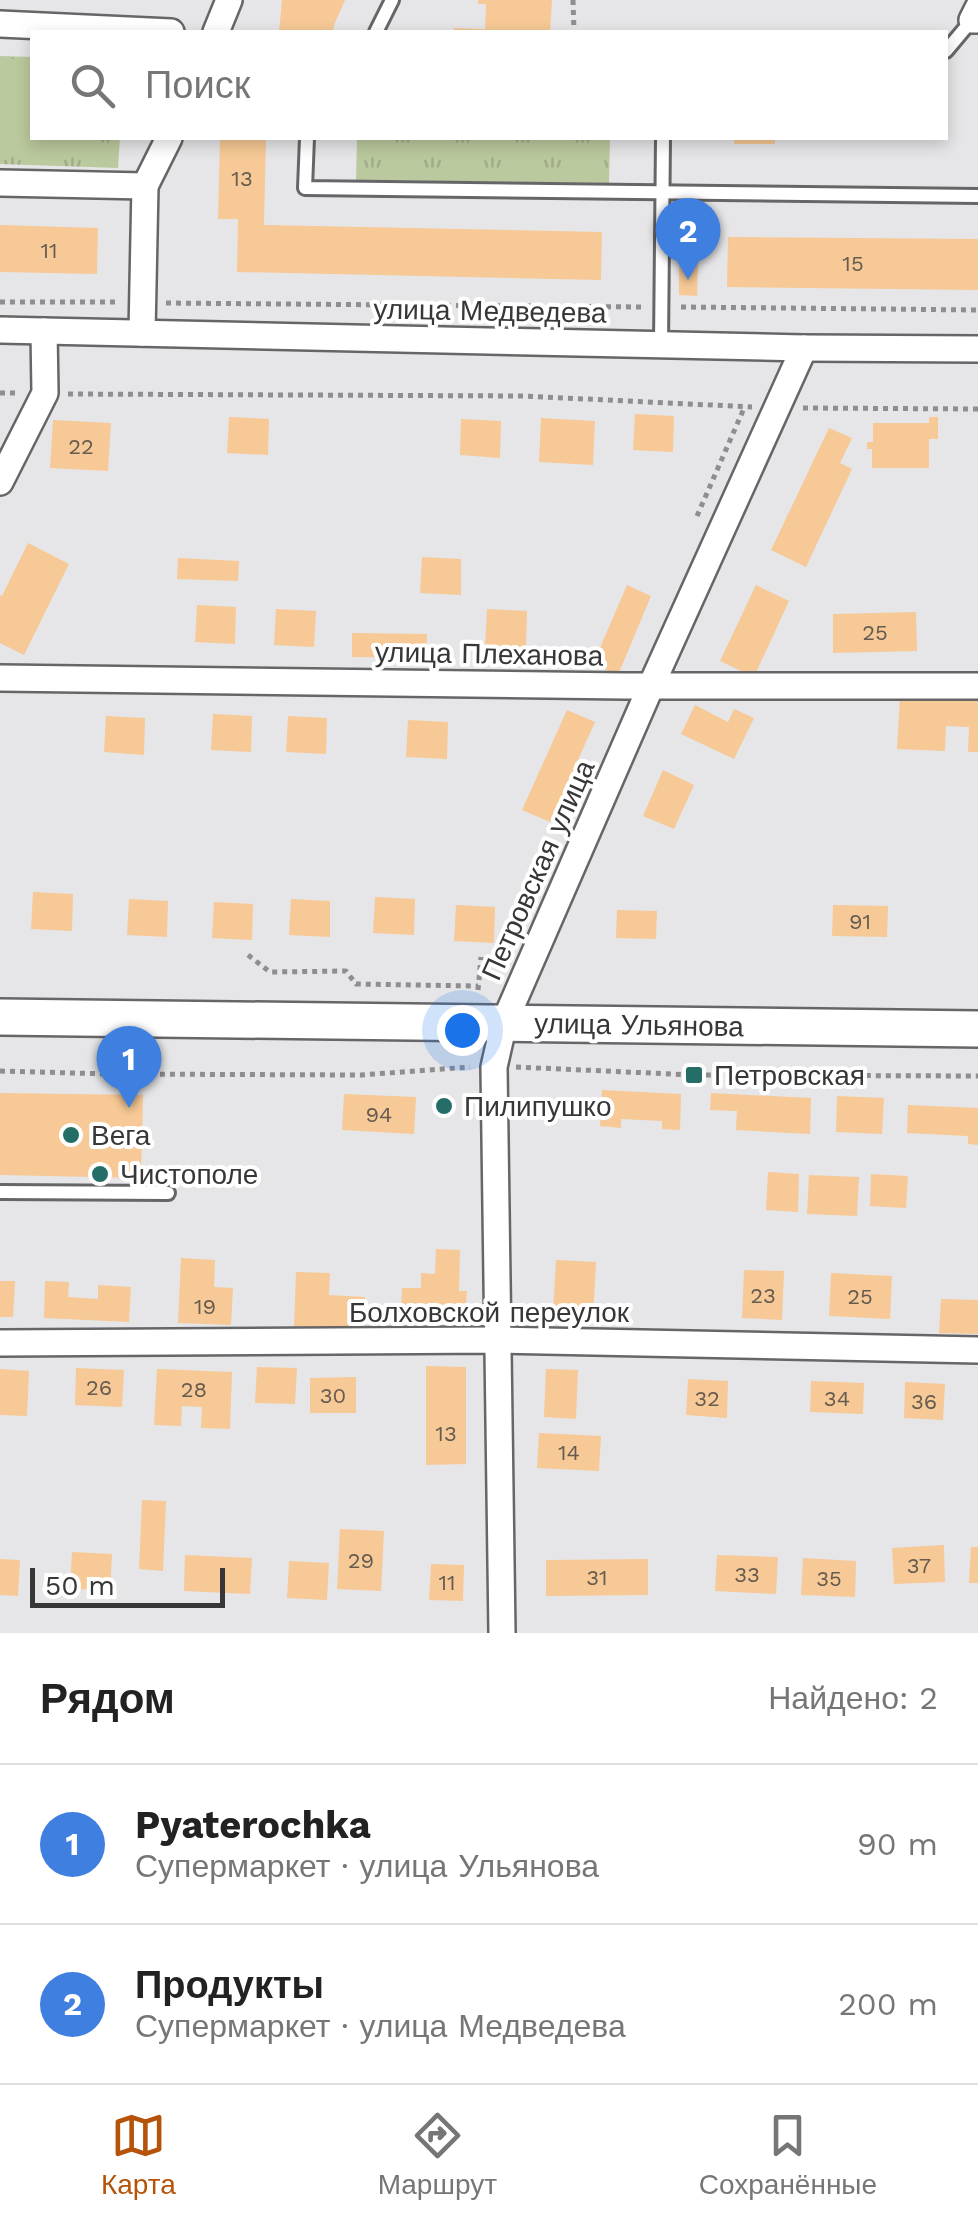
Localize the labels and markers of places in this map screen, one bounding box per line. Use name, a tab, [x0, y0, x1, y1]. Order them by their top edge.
pin: 2	[656, 198, 720, 280]
pin: 1	[96, 1026, 162, 1108]
place label: Петровская	[714, 1059, 865, 1092]
marker: Петровская	[683, 1064, 705, 1086]
place label: Пилипушко	[464, 1090, 612, 1123]
marker: Пилипушко	[433, 1095, 455, 1117]
place label: Вега	[91, 1119, 151, 1152]
marker: Вега	[60, 1124, 82, 1146]
place label: Чистополе	[120, 1158, 258, 1191]
marker: Чистополе	[89, 1163, 111, 1185]

